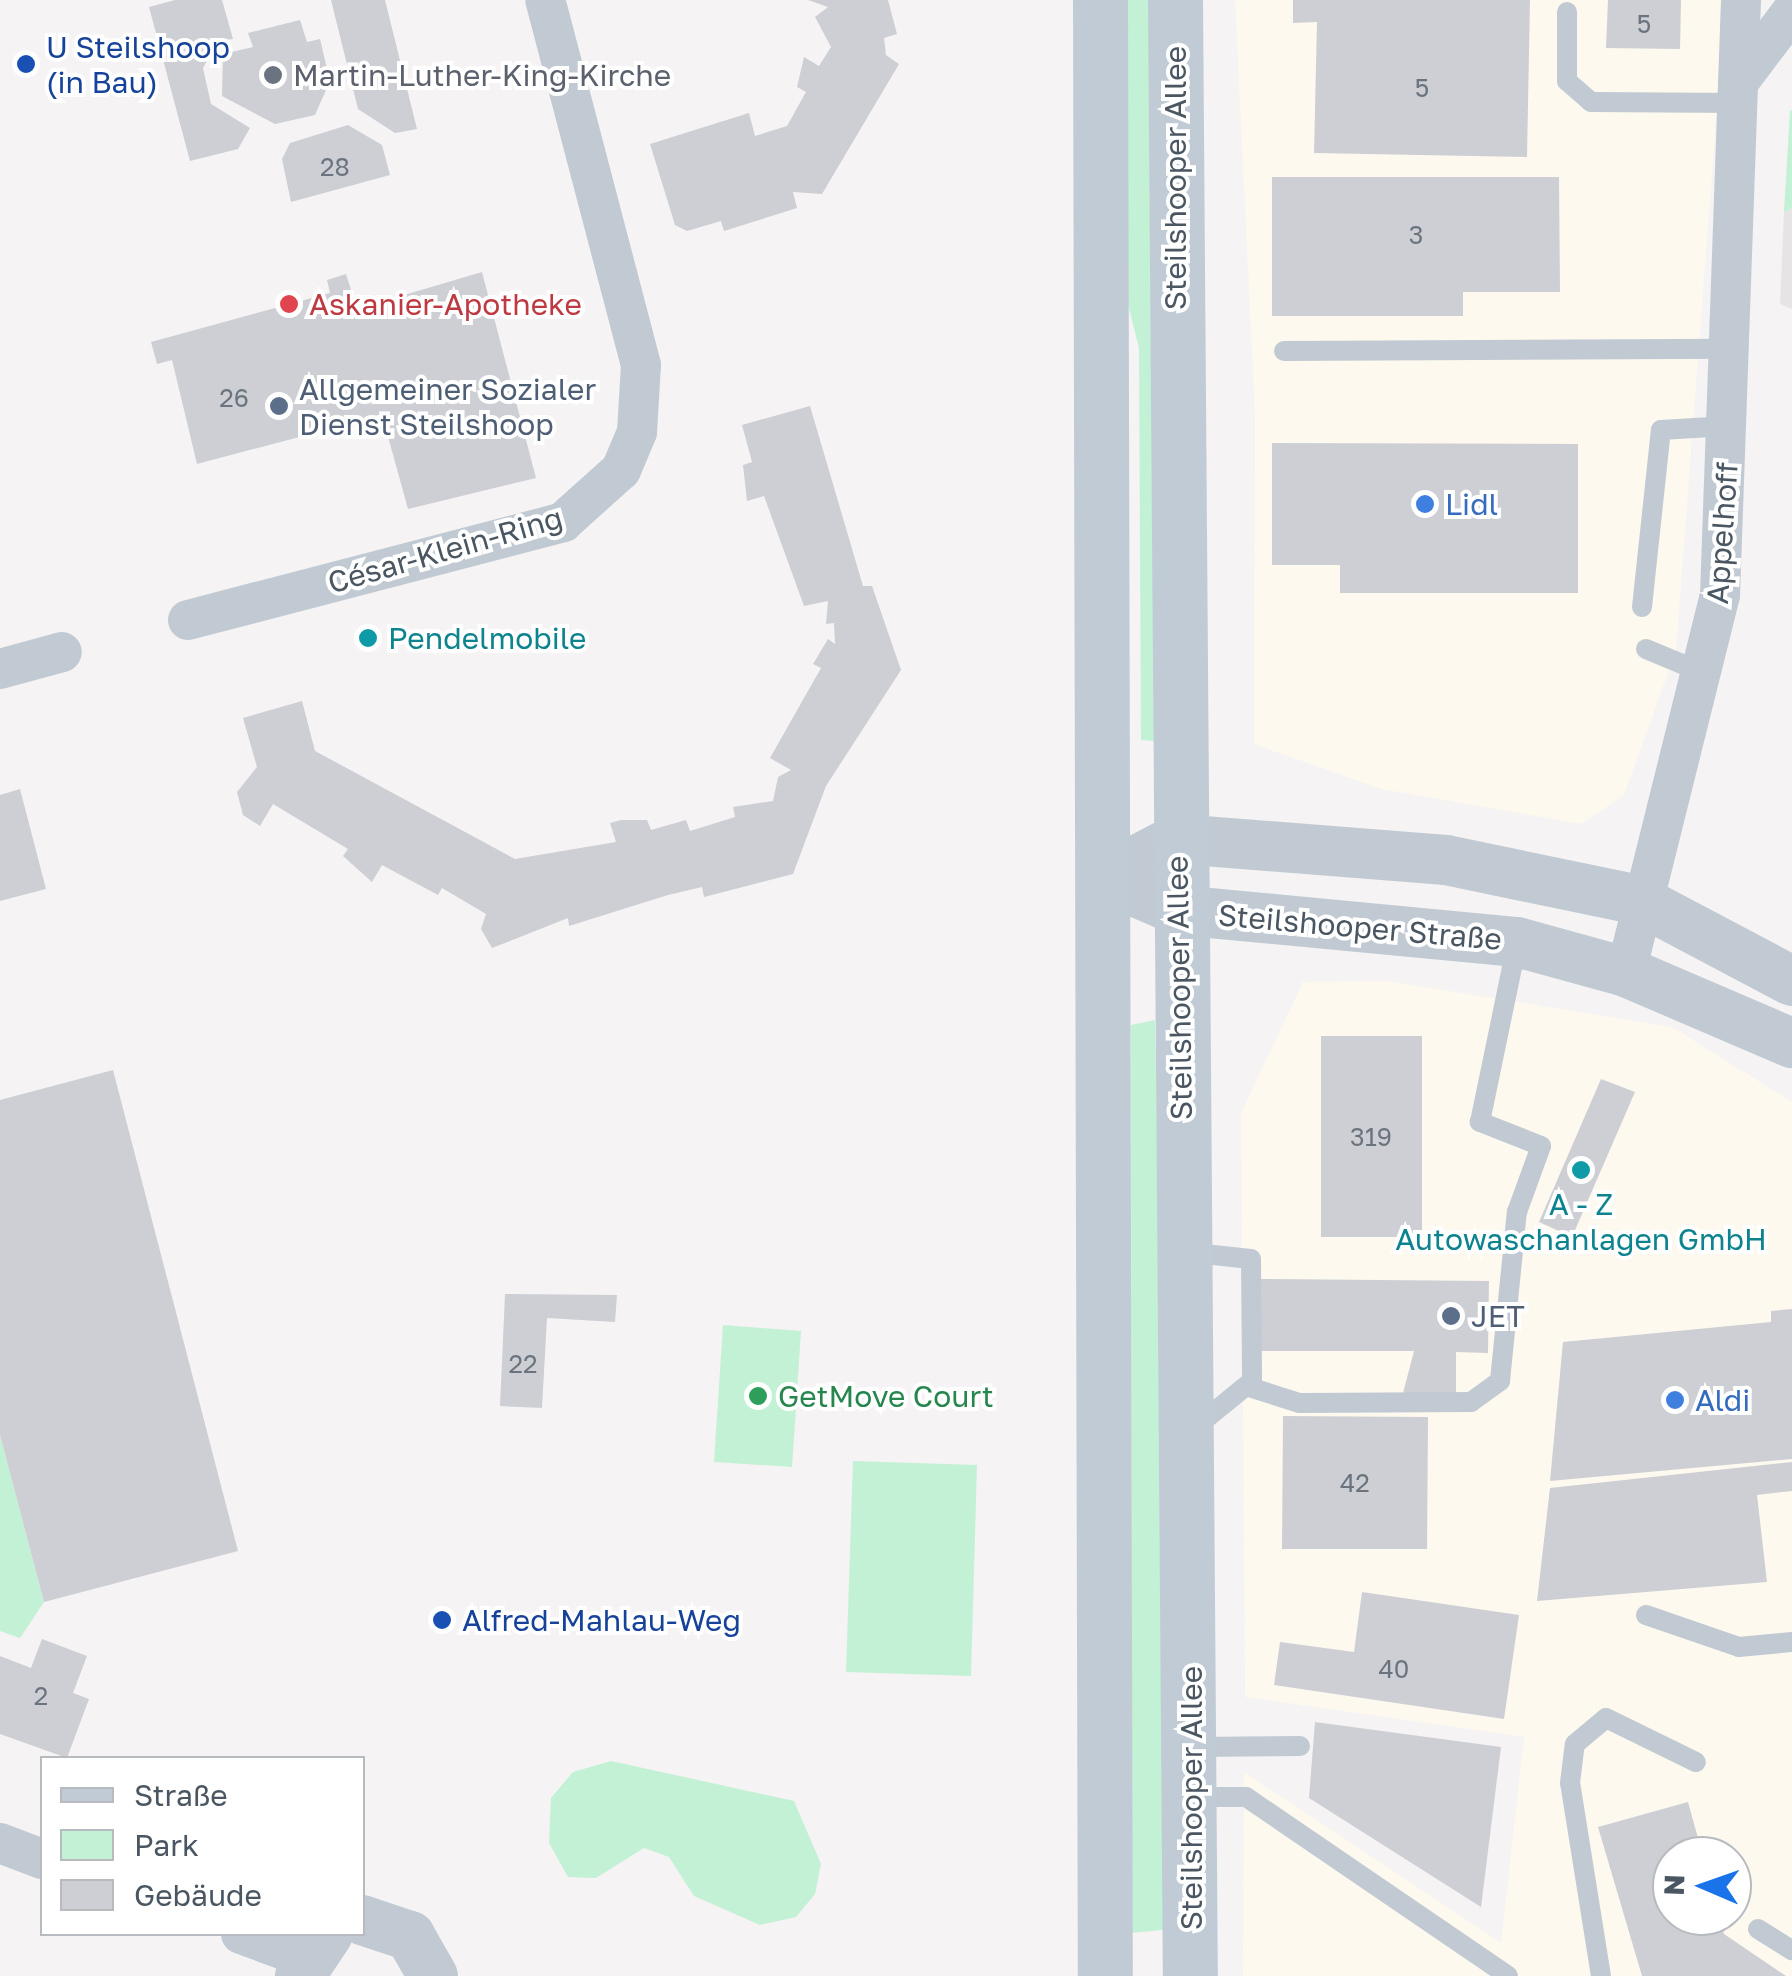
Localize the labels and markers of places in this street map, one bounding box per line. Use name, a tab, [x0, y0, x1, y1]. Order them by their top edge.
place label: U Steilshoop (in Bau)	[46, 29, 230, 100]
marker: U Steilshoop (in Bau)	[15, 53, 37, 75]
place label: Martin-Luther-King-Kirche	[293, 57, 671, 93]
marker: Martin-Luther-King-Kirche	[262, 64, 284, 86]
place label: Askanier-Apotheke	[309, 286, 582, 322]
marker: Askanier-Apotheke	[278, 293, 300, 315]
place label: Allgemeiner Sozialer Dienst Steilshoop	[299, 371, 596, 442]
marker: Allgemeiner Sozialer Dienst Steilshoop	[268, 395, 290, 417]
place label: Lidl	[1445, 486, 1498, 522]
marker: Lidl	[1414, 493, 1436, 515]
place label: Pendelmobile	[388, 620, 586, 656]
marker: Pendelmobile	[357, 627, 379, 649]
marker: A - Z Autowaschanlagen GmbH	[1570, 1159, 1592, 1181]
place label: A - Z Autowaschanlagen GmbH	[1395, 1186, 1767, 1256]
place label: JET	[1471, 1298, 1525, 1334]
marker: JET	[1440, 1305, 1462, 1327]
place label: GetMove Court	[778, 1378, 994, 1414]
place label: Aldi	[1695, 1382, 1750, 1418]
marker: GetMove Court	[747, 1385, 769, 1407]
marker: Aldi	[1664, 1389, 1686, 1411]
place label: Alfred-Mahlau-Weg	[462, 1602, 741, 1638]
marker: Alfred-Mahlau-Weg	[431, 1609, 453, 1631]

